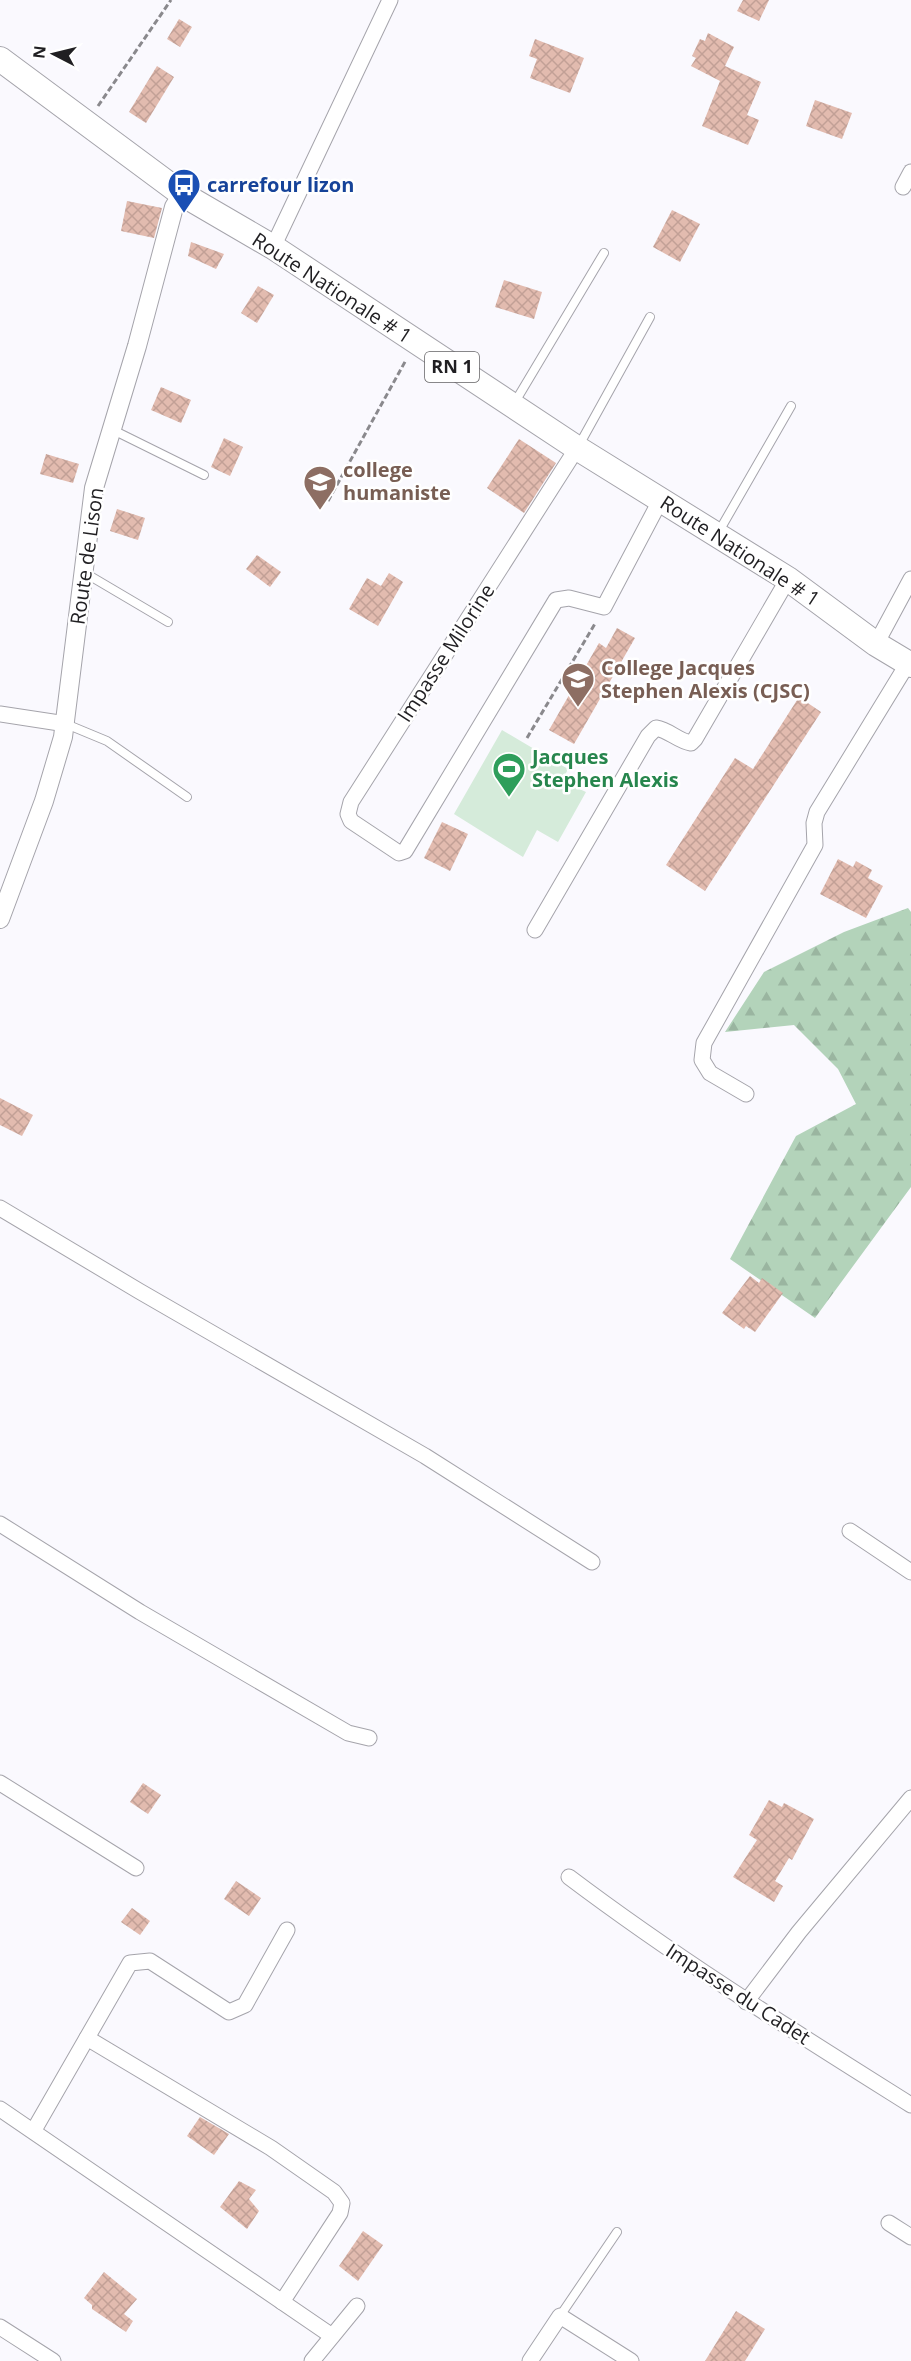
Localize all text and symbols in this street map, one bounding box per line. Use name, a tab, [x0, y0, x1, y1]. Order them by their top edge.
north arrow	[24, 24, 84, 84]
text: N	[27, 44, 51, 60]
bus stop icon: carrefour lizon	[166, 167, 202, 214]
place label: carrefour lizon	[207, 171, 354, 198]
street label: Route Nationale # 1	[247, 226, 417, 349]
road number: RN 1	[425, 352, 479, 382]
place label: college humaniste	[343, 456, 451, 506]
school or university icon: college humaniste	[302, 464, 338, 511]
street label: Route de Lison	[64, 486, 109, 626]
street label: Route Nationale # 1	[655, 489, 825, 612]
street label: Impasse Milorine	[391, 578, 500, 727]
place label: College Jacques Stephen Alexis (CJSC)	[601, 654, 810, 704]
school or university icon: College Jacques Stephen Alexis (CJSC)	[560, 661, 596, 708]
place label: Jacques Stephen Alexis	[530, 743, 679, 793]
sports icon: Jacques Stephen Alexis	[491, 751, 527, 798]
street label: Impasse du Cadet	[661, 1937, 816, 2050]

